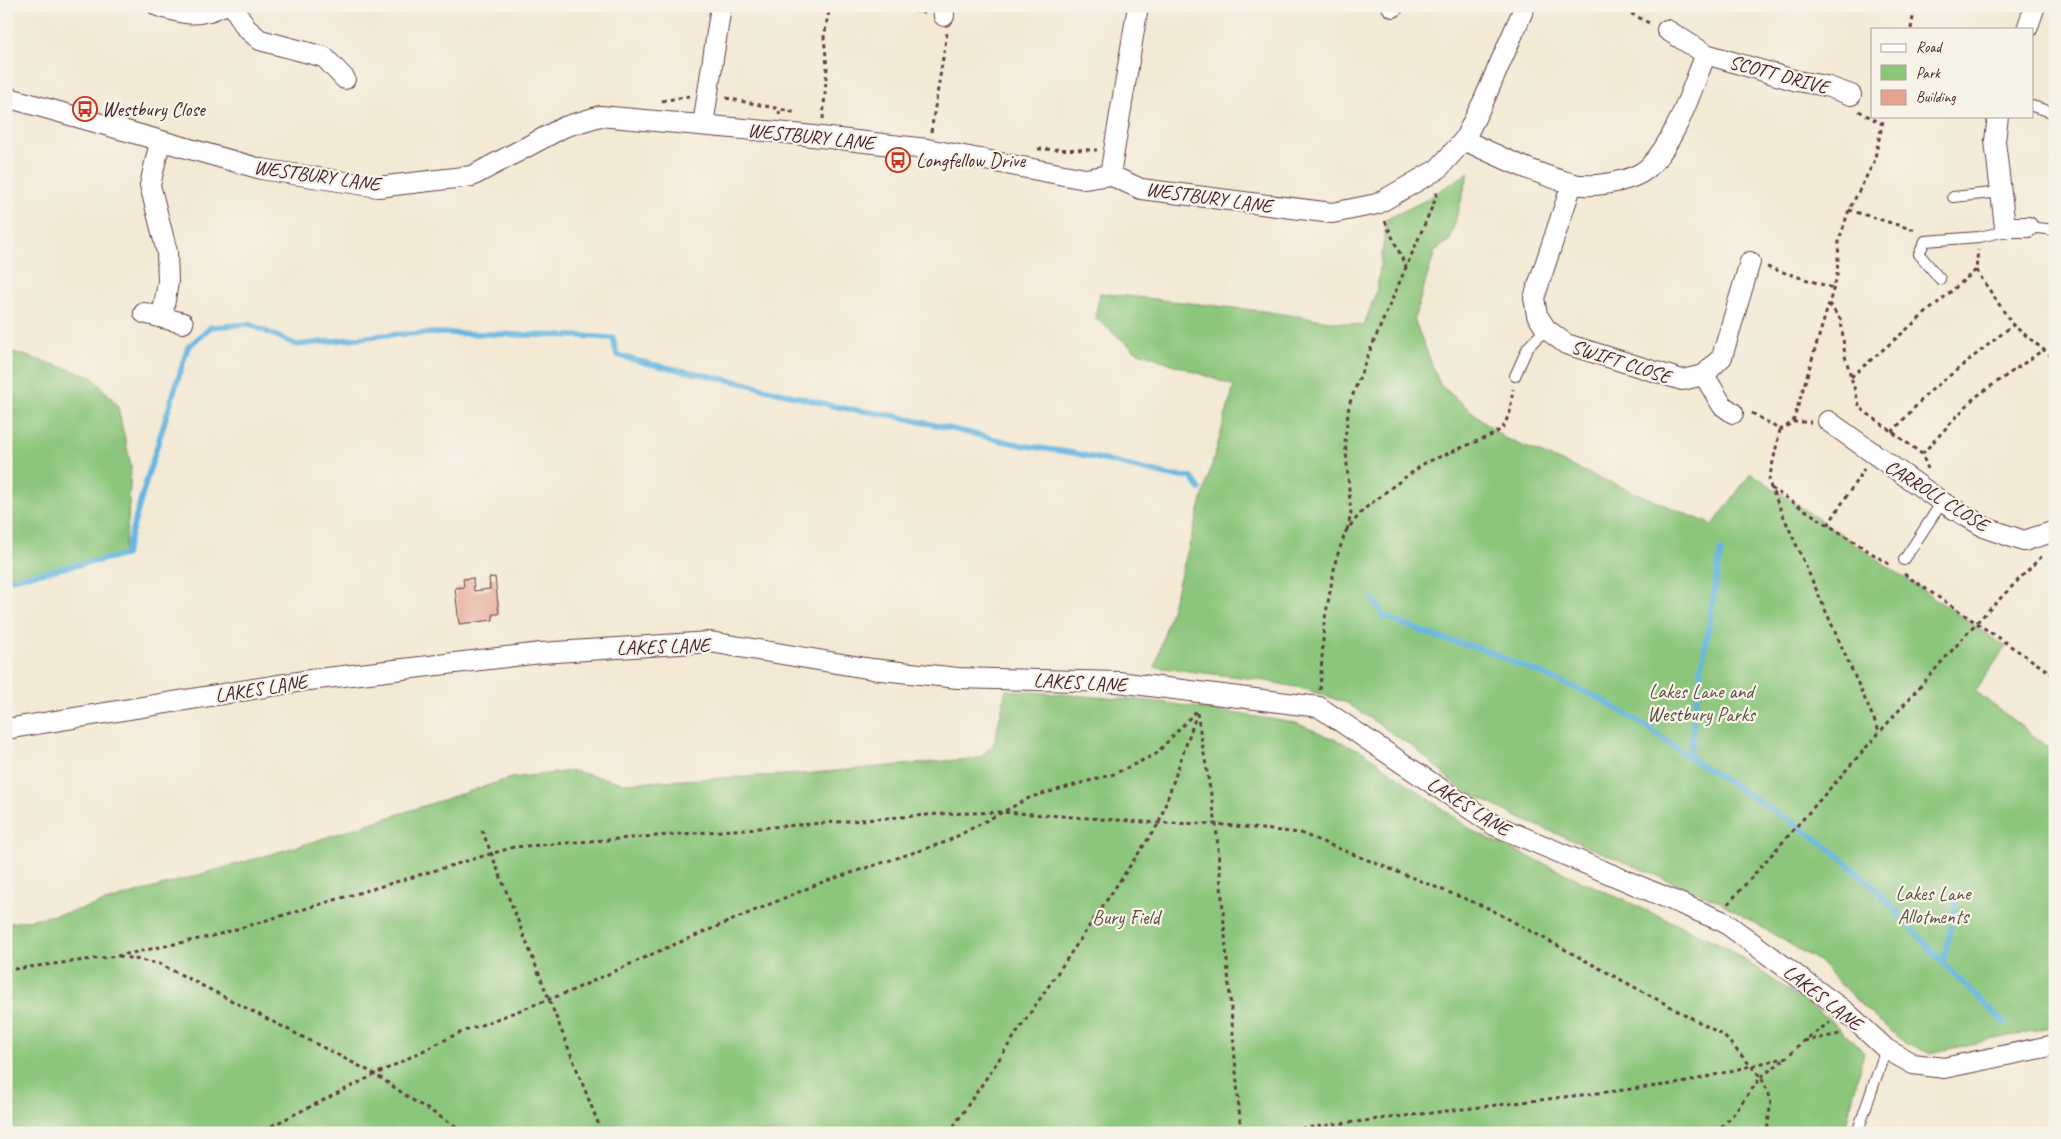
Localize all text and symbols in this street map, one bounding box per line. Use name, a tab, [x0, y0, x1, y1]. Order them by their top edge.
legend	[1871, 28, 2034, 118]
text: Road	[1916, 38, 1943, 57]
street label: SCOTT DRIVE	[1726, 49, 1834, 101]
text: Park	[1916, 64, 1941, 83]
text: Building	[1916, 88, 1956, 107]
bus stop icon: Westbury Close	[72, 96, 98, 122]
place label: Westbury Close	[102, 97, 206, 122]
street label: WESTBURY LANE	[746, 117, 878, 156]
bus stop icon: Longfellow Drive	[885, 147, 911, 173]
place label: Longfellow Drive	[916, 148, 1026, 173]
street label: WESTBURY LANE	[252, 154, 384, 197]
street label: WESTBURY LANE	[1144, 176, 1276, 219]
street label: SWIFT CLOSE	[1568, 334, 1676, 390]
street label: CARROLL CLOSE	[1880, 454, 1995, 538]
street label: LAKES LANE	[616, 632, 712, 661]
street label: LAKES LANE	[213, 668, 311, 708]
street label: LAKES LANE	[1033, 668, 1129, 698]
park label: Lakes Lane and Westbury Parks	[1647, 679, 1757, 727]
street label: LAKES LANE	[1423, 771, 1517, 843]
park label: Lakes Lane Allotments	[1896, 881, 1972, 929]
park label: Bury Field	[1092, 905, 1163, 930]
street label: LAKES LANE	[1778, 959, 1869, 1037]

